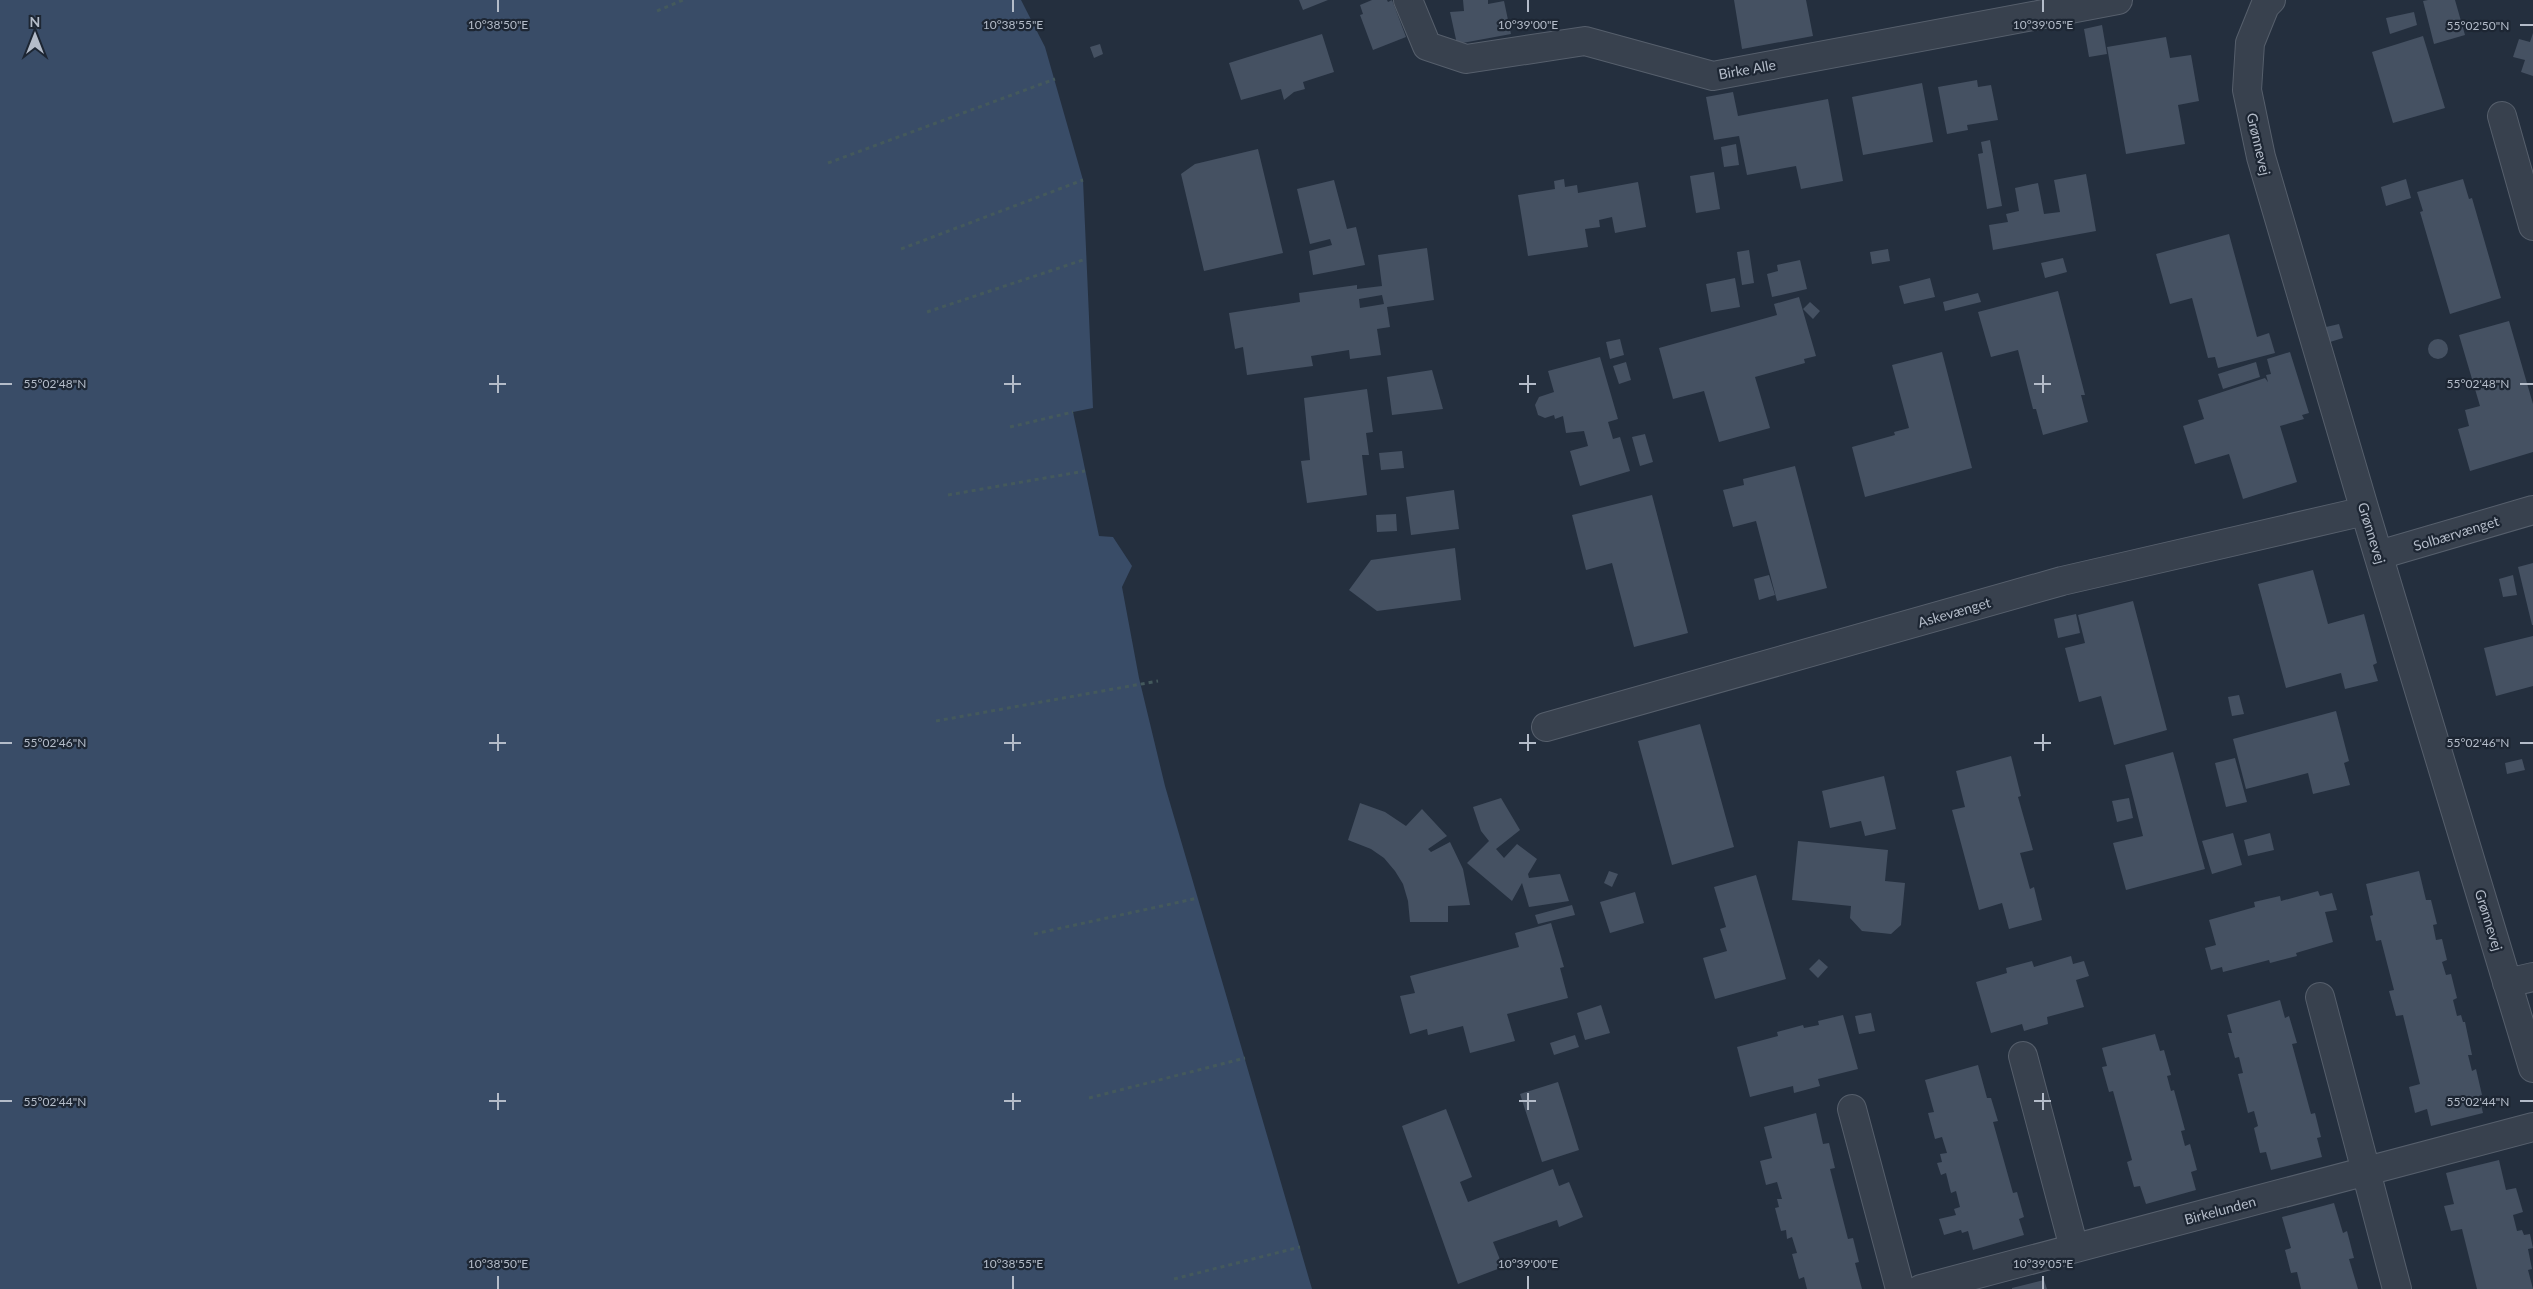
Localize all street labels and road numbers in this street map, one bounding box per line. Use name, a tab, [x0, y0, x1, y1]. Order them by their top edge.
street label: Birke Alle	[1717, 56, 1777, 82]
street label: Grønnevej	[2244, 111, 2274, 177]
street label: Grønnevej	[2355, 500, 2389, 566]
street label: Solbærvænget	[2411, 512, 2501, 554]
street label: Askevænget	[1916, 593, 1992, 631]
street label: Grønnevej	[2472, 887, 2506, 953]
street label: Birkelunden	[2182, 1192, 2258, 1228]

